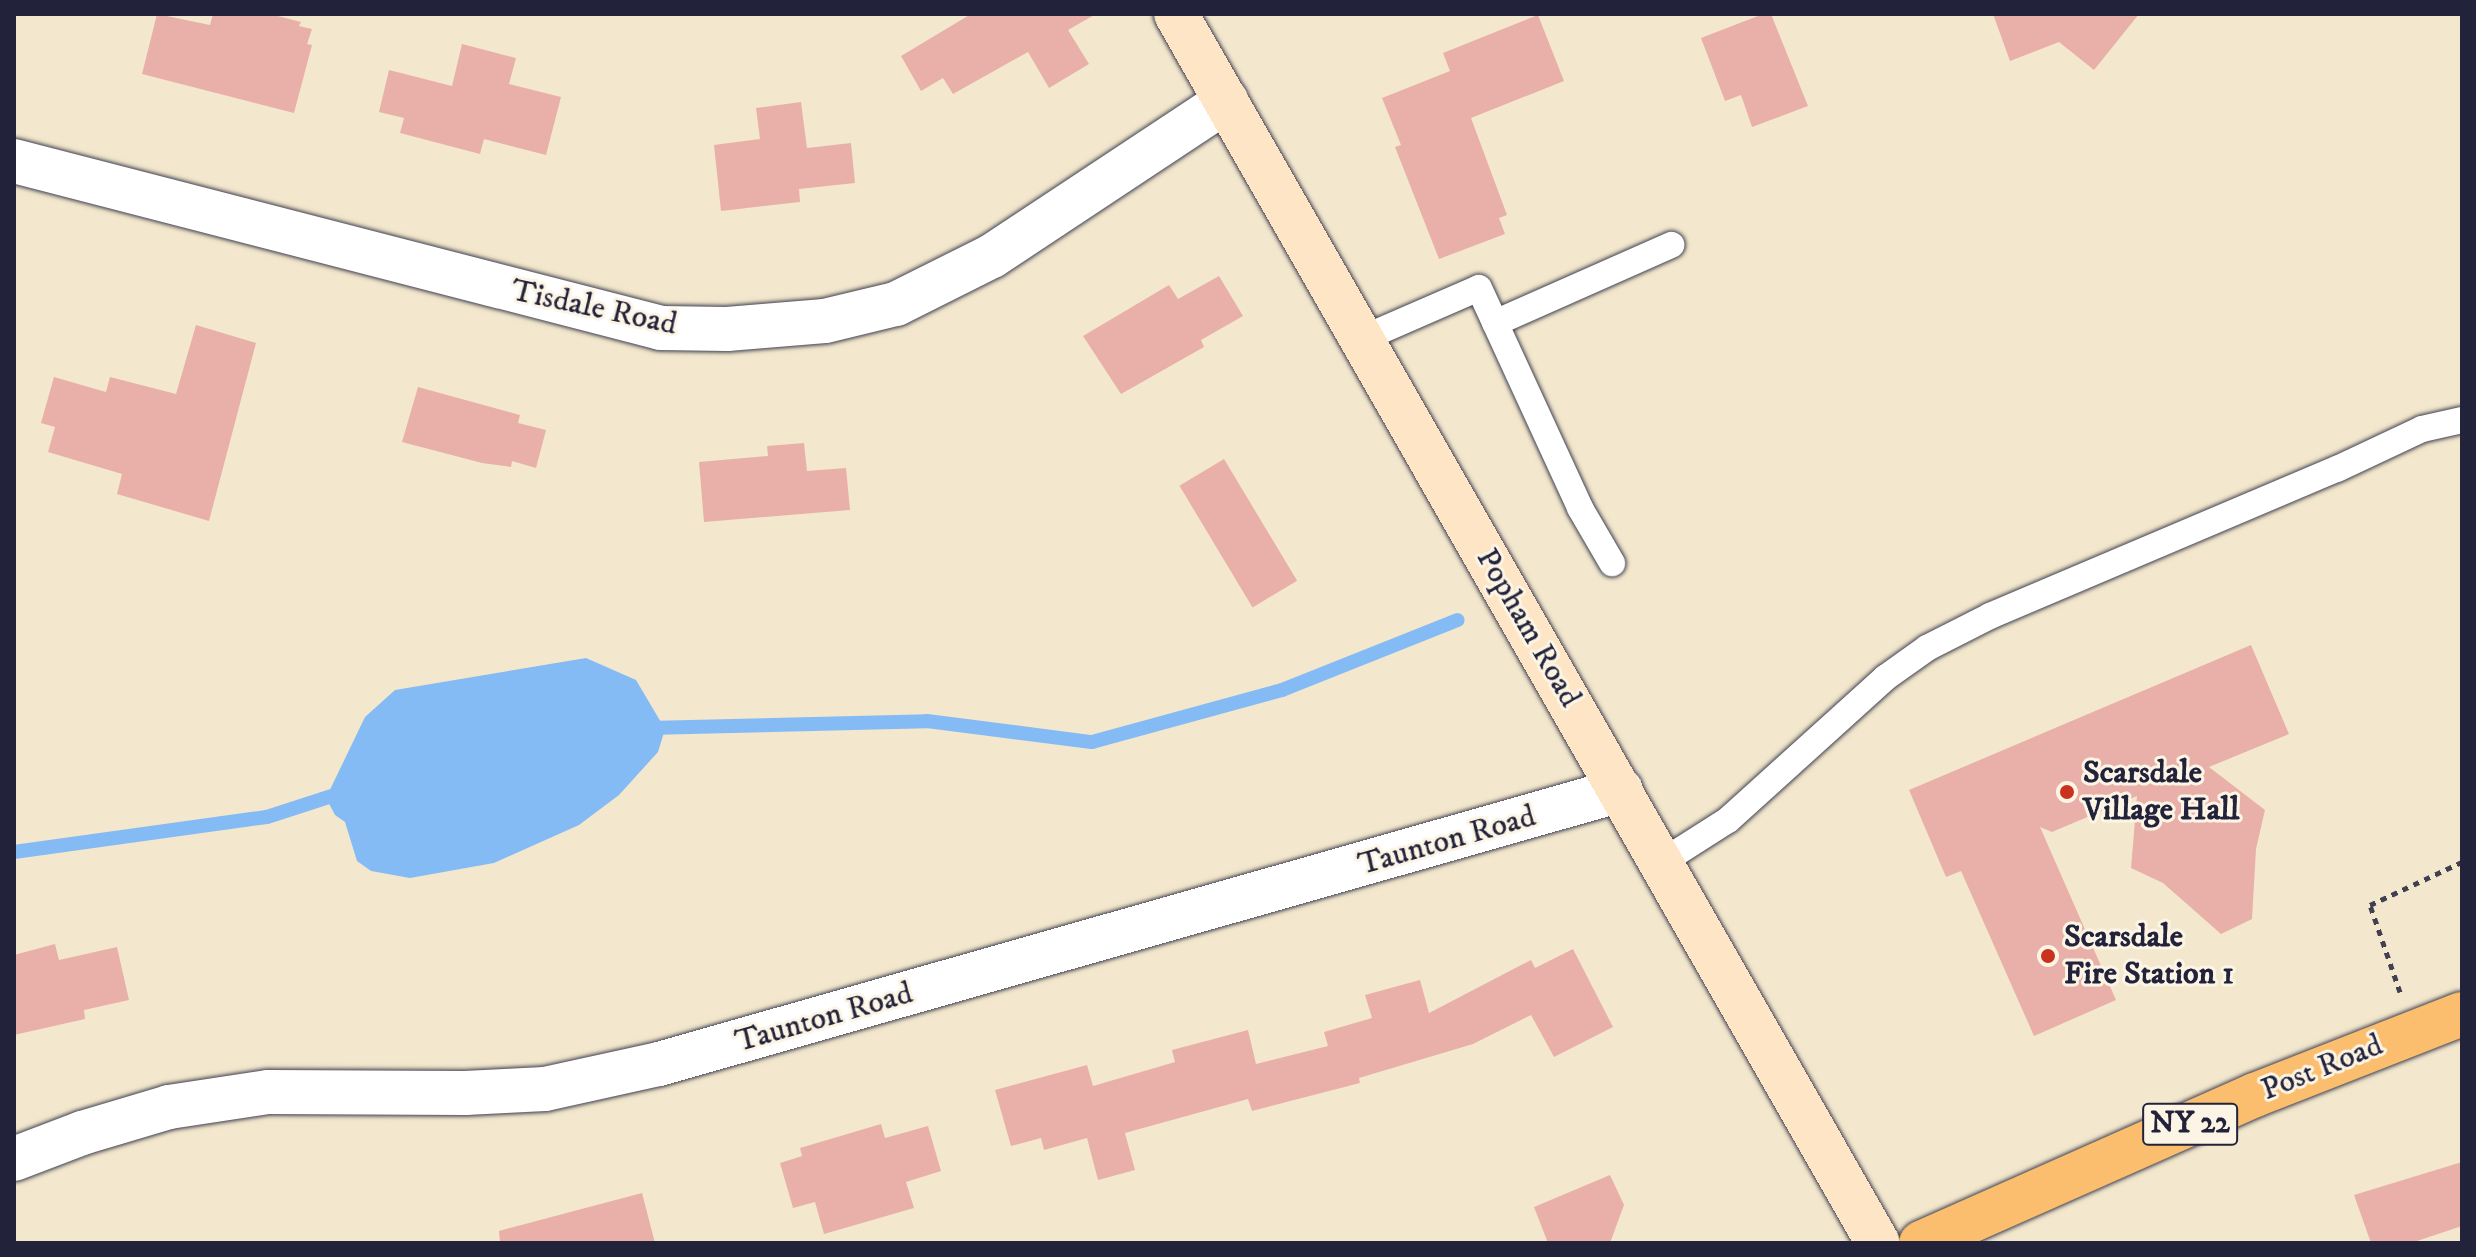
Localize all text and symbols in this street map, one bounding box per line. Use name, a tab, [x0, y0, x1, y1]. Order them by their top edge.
street label: Tisdale Road	[508, 272, 680, 344]
street label: Popham Road	[1467, 542, 1589, 714]
place label: Scarsdale Village Hall	[2083, 755, 2239, 830]
marker: Scarsdale Village Hall	[2058, 783, 2076, 801]
street label: Taunton Road	[1354, 797, 1540, 885]
place label: Scarsdale Fire Station 1	[2064, 919, 2234, 994]
marker: Scarsdale Fire Station 1	[2039, 947, 2057, 965]
street label: Taunton Road	[731, 974, 917, 1062]
street label: Post Road	[2256, 1026, 2388, 1110]
road number: NY 22	[2142, 1098, 2238, 1150]

